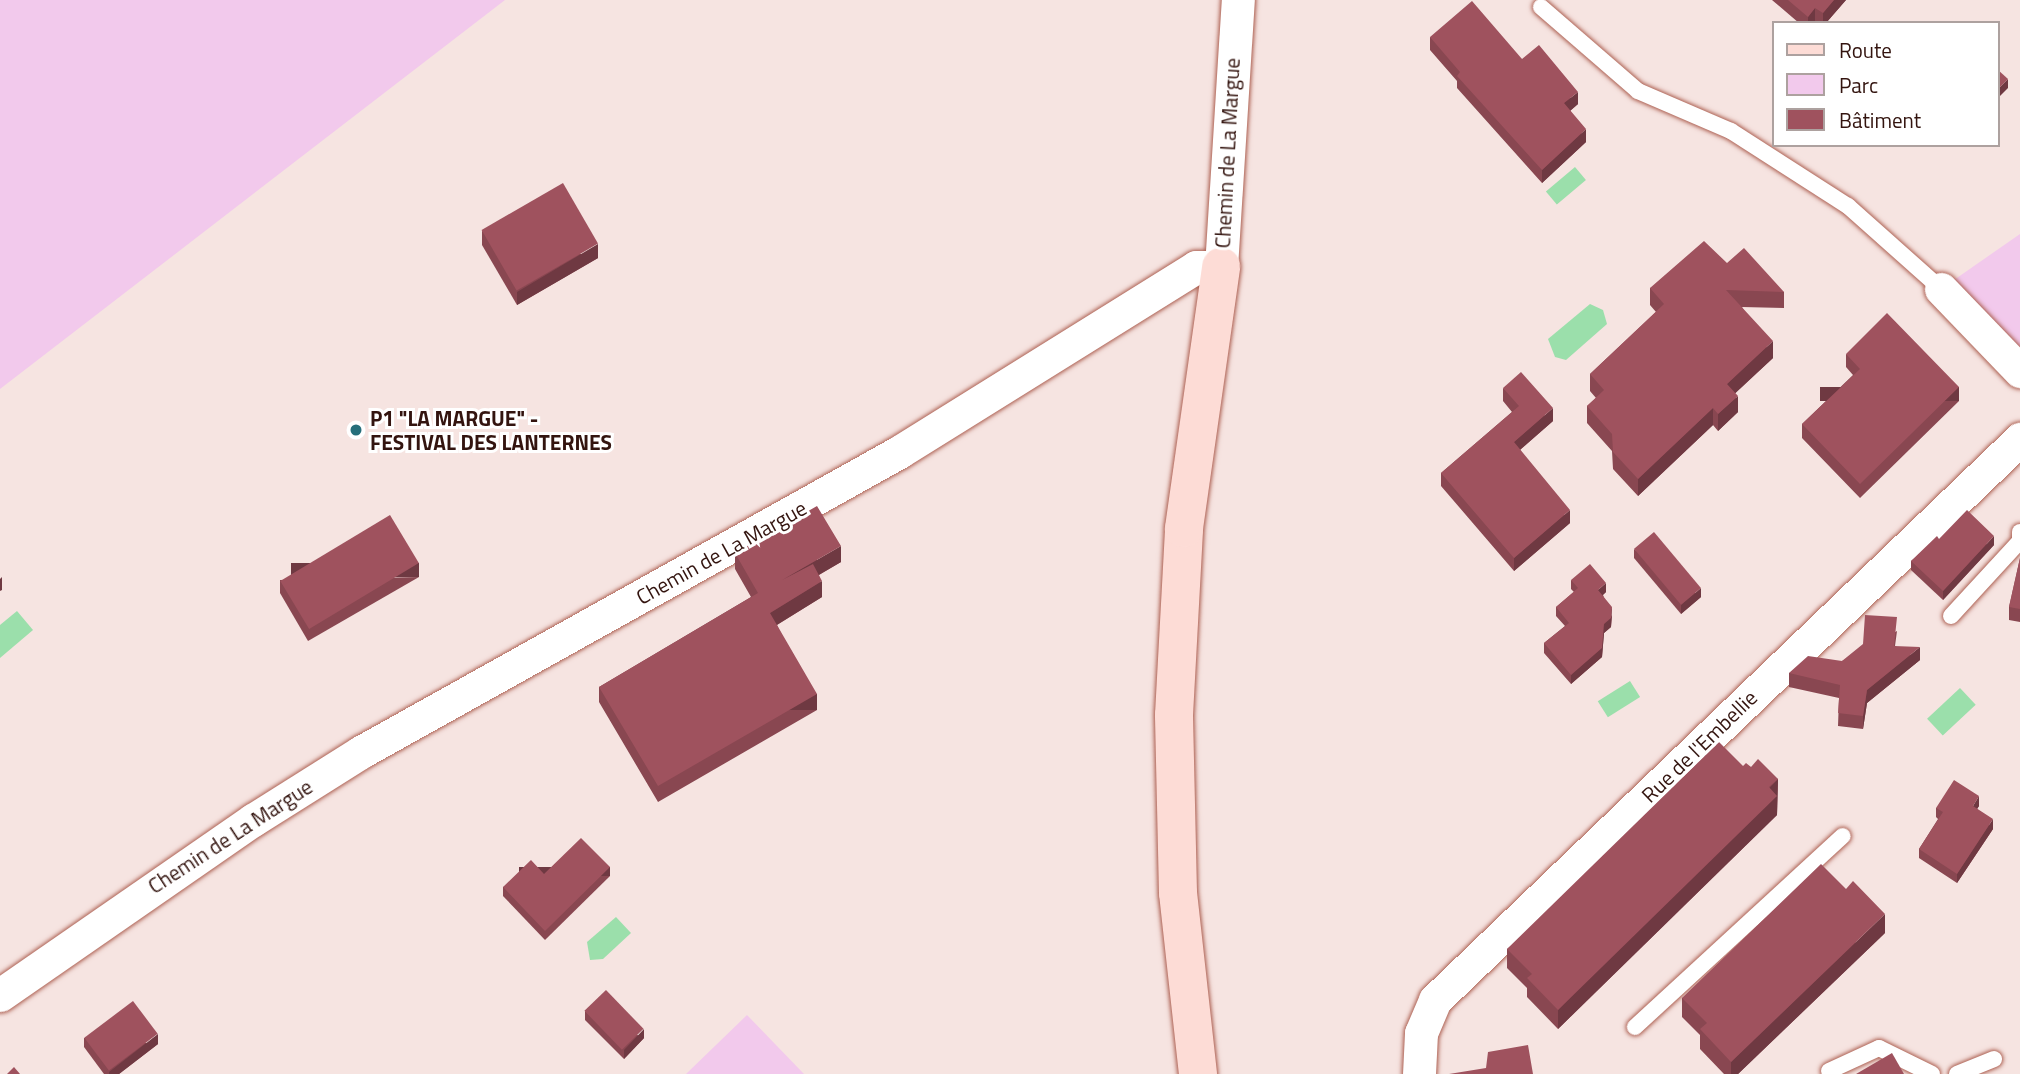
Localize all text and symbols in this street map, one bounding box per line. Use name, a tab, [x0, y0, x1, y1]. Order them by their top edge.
legend	[1772, 21, 1999, 147]
text: Route	[1839, 34, 1892, 66]
street label: Chemin de La Margue	[1209, 57, 1245, 249]
text: Parc	[1839, 69, 1878, 101]
text: Bâtiment	[1839, 104, 1921, 136]
place label: P1 "LA MARGUE" - FESTIVAL DES LANTERNES	[370, 405, 612, 455]
marker: P1 "LA MARGUE" - FESTIVAL DES LANTERNES	[348, 422, 364, 438]
street label: Chemin de La Margue	[631, 495, 811, 609]
street label: Rue de l'Embellie	[1636, 685, 1762, 807]
street label: Chemin de La Margue	[143, 773, 317, 899]

